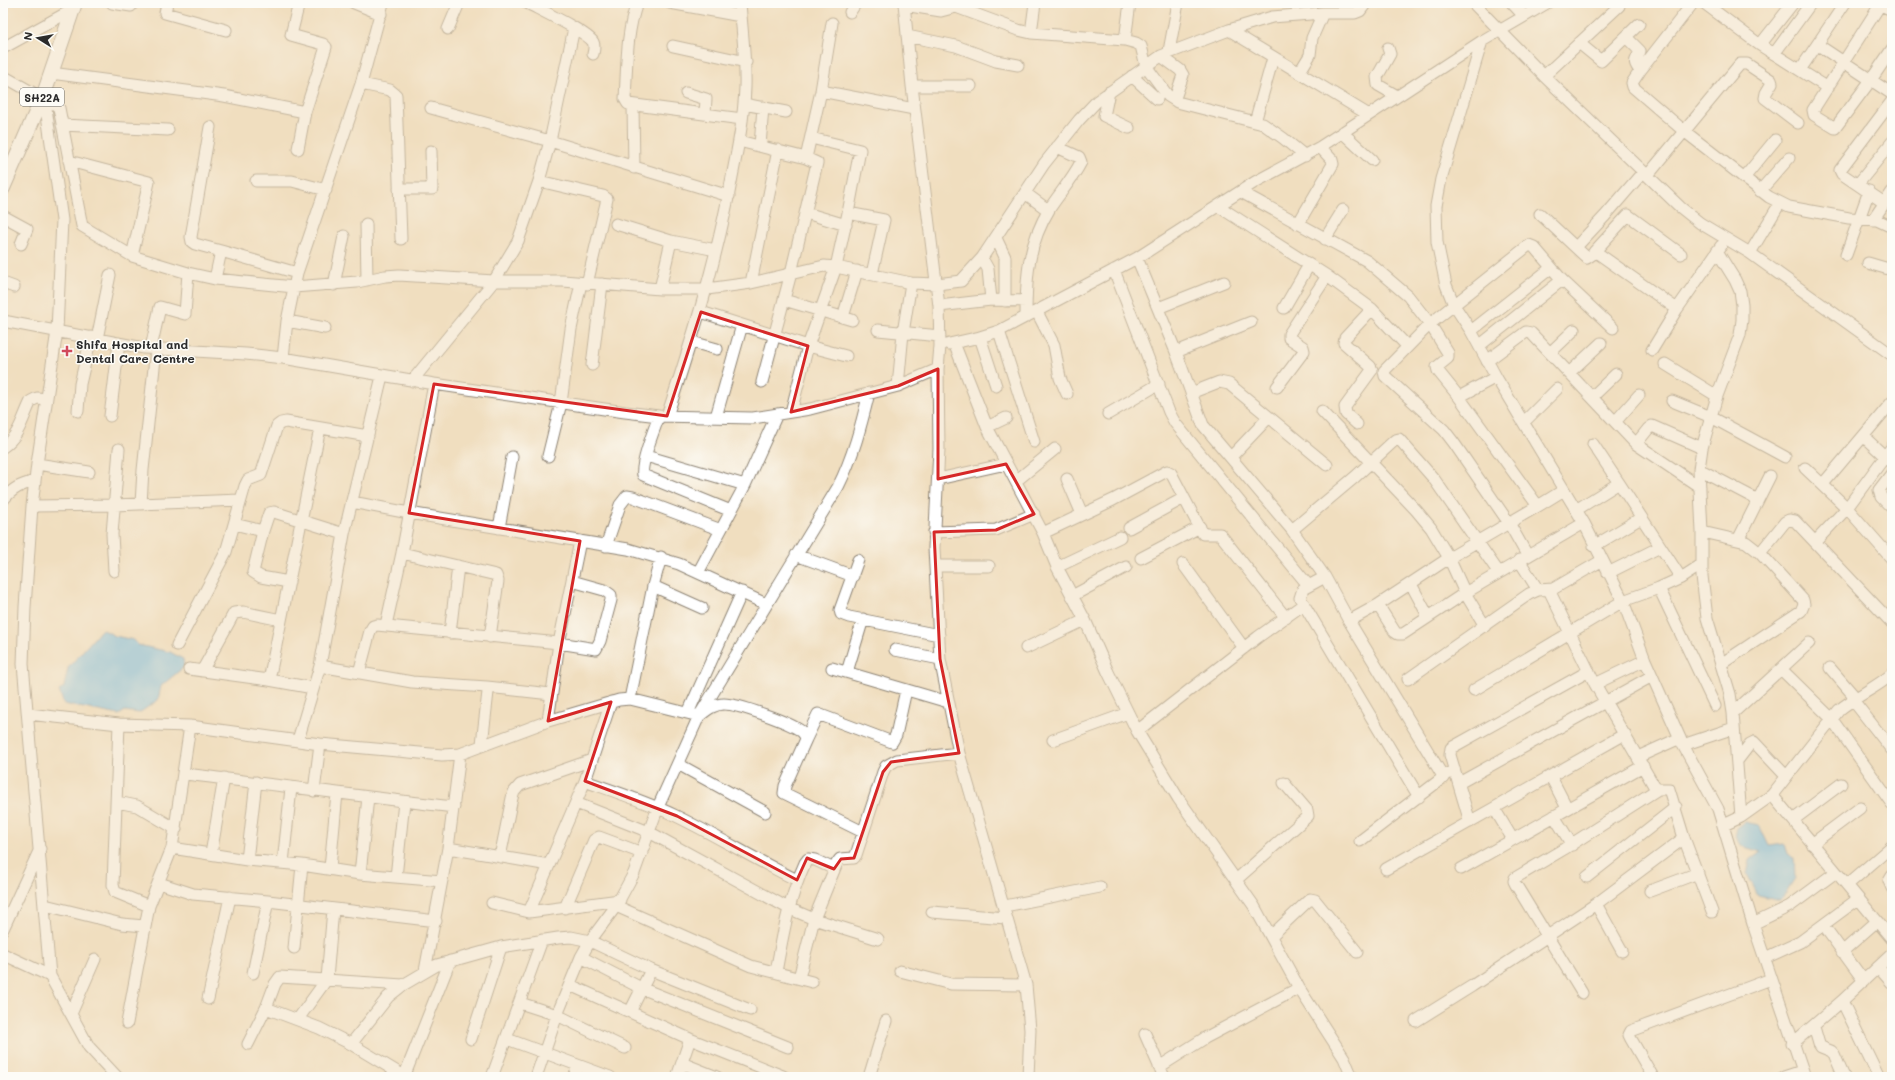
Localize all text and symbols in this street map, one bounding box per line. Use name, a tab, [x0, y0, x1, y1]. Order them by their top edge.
north arrow	[18, 18, 58, 58]
text: N	[20, 30, 36, 42]
road number: SH22A	[20, 88, 64, 106]
place label: Shifa Hospital and Dental Care Centre	[76, 336, 195, 366]
marker: Shifa Hospital and Dental Care Centre	[61, 345, 73, 357]

